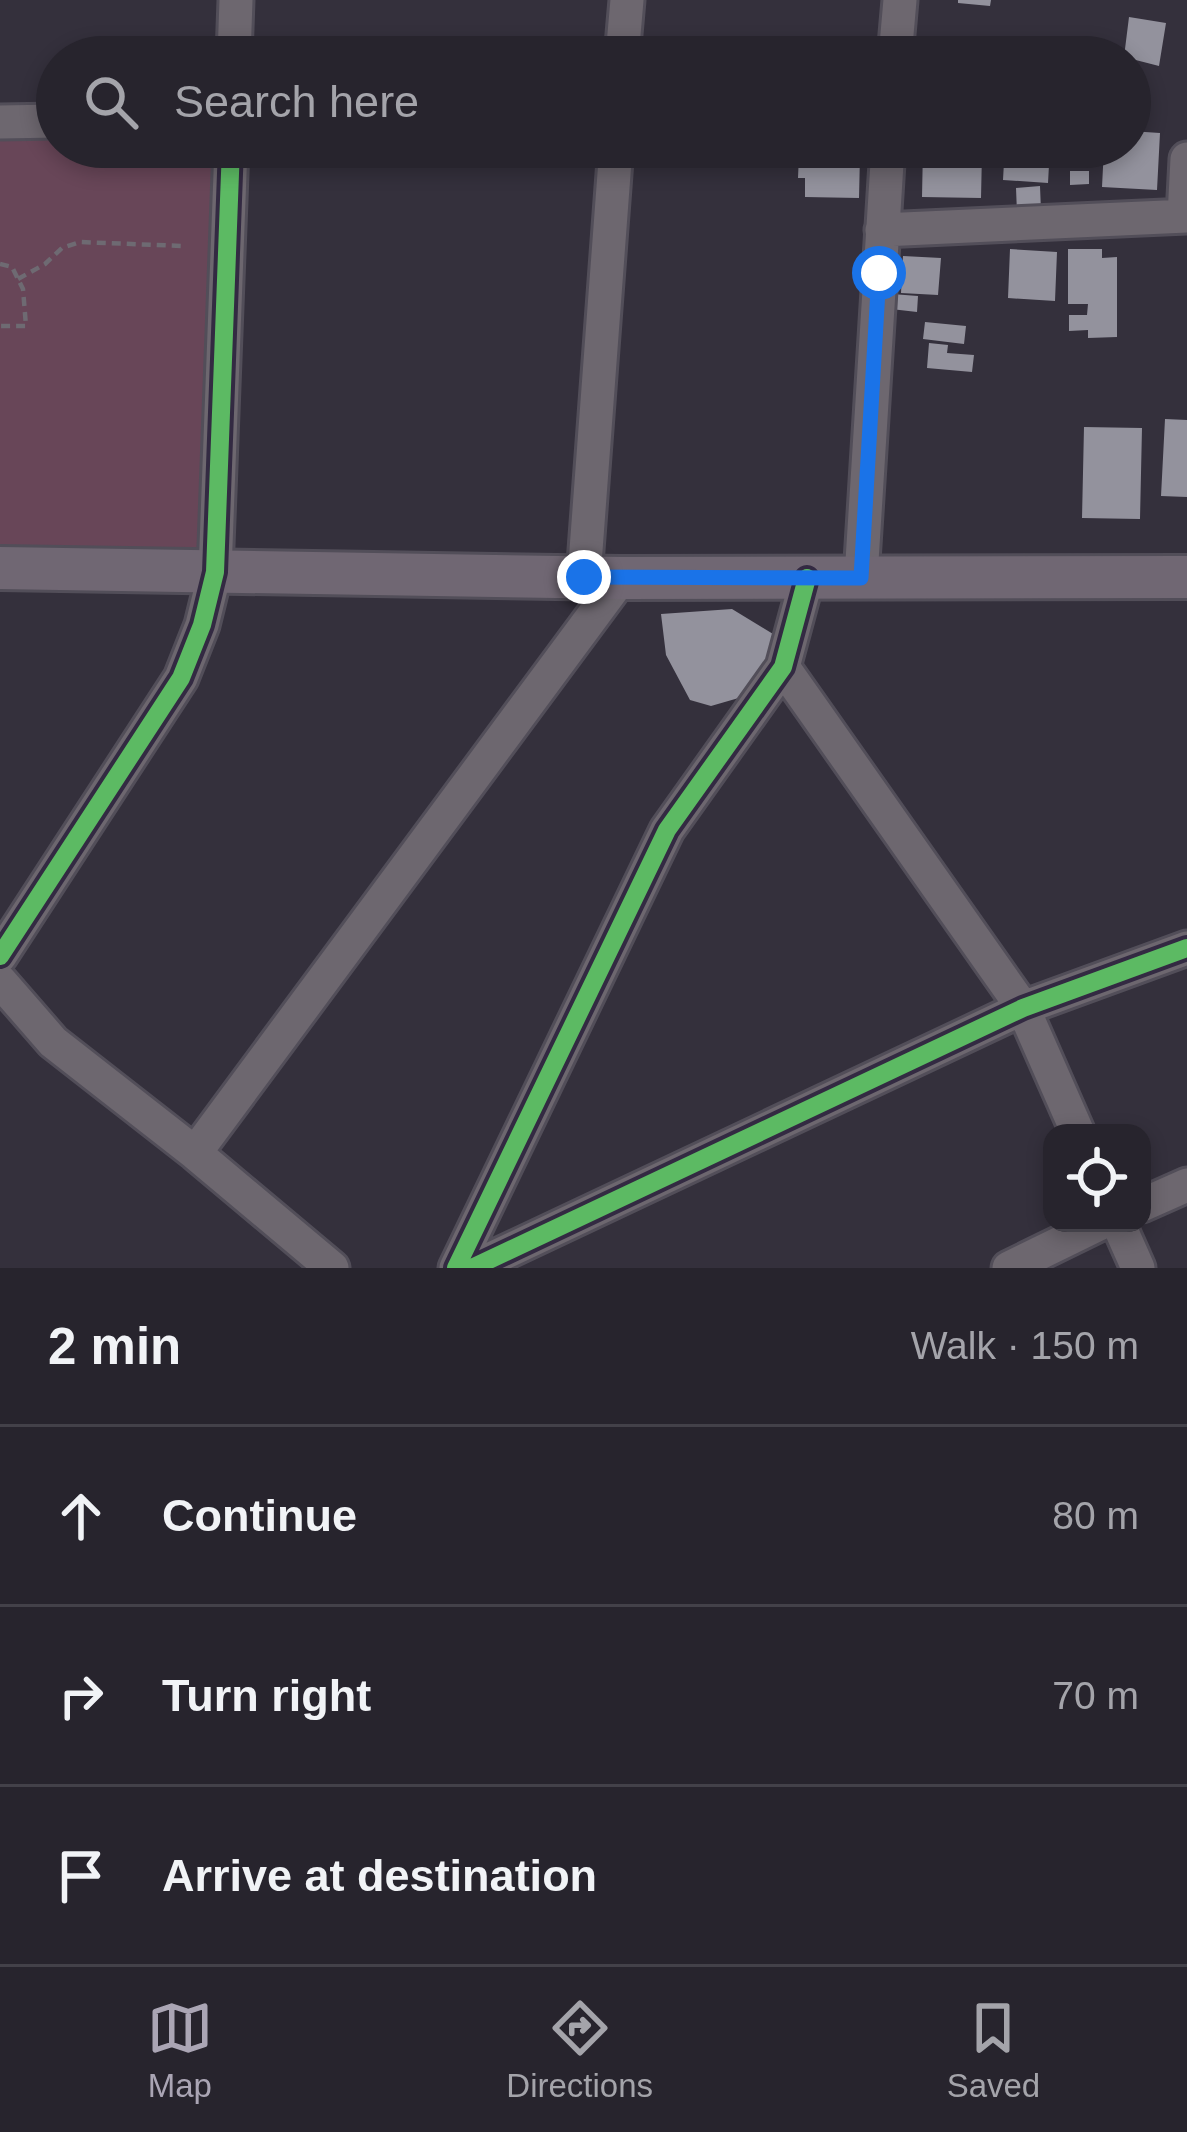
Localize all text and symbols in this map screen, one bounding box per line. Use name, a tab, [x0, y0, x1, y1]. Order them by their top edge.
search box	[36, 36, 1151, 168]
icon: search	[78, 69, 144, 135]
text: Search here	[174, 76, 419, 127]
route start	[852, 246, 906, 300]
route end	[557, 550, 611, 604]
map controls	[1043, 1124, 1151, 1232]
button: locate	[1043, 1124, 1151, 1232]
text: 2 min	[48, 1318, 181, 1375]
text: Walk · 150 m	[911, 1324, 1139, 1367]
icon: ahead	[48, 1483, 114, 1549]
text: Continue	[162, 1490, 357, 1541]
text: 80 m	[1052, 1494, 1139, 1537]
icon: right	[48, 1663, 114, 1729]
text: Turn right	[162, 1670, 371, 1721]
text: 70 m	[1052, 1674, 1139, 1717]
icon: arrive	[48, 1843, 114, 1909]
text: Arrive at destination	[162, 1850, 597, 1901]
tab: Map	[147, 1995, 213, 2105]
tab: Directions	[506, 1995, 653, 2105]
tab: Saved	[947, 1995, 1040, 2105]

